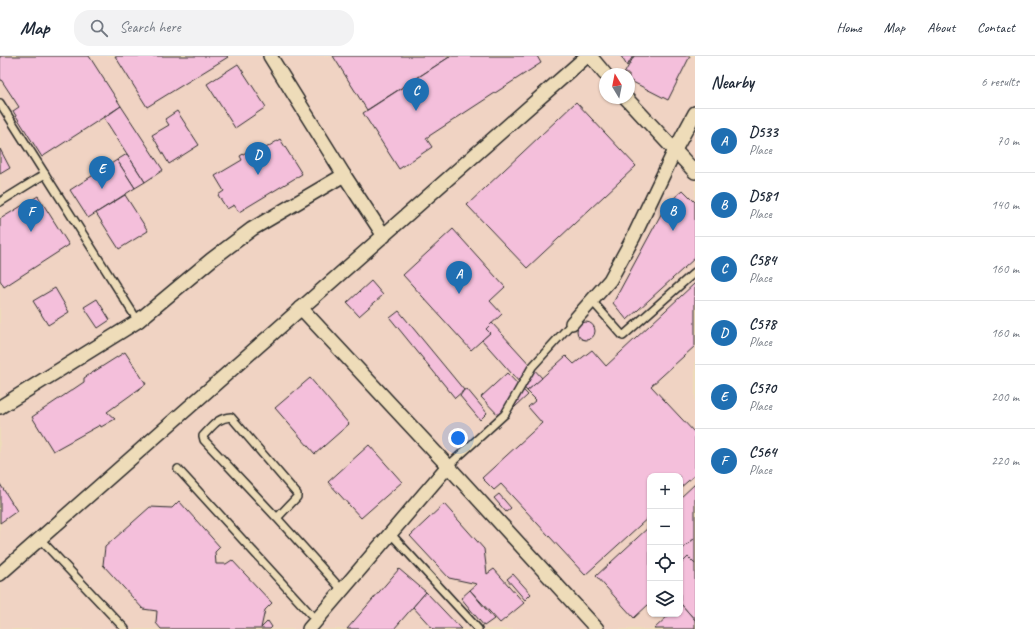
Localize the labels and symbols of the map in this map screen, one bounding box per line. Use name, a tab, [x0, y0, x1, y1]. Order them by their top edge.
north arrow	[599, 68, 635, 104]
pin: C	[403, 78, 429, 111]
pin: D	[245, 142, 271, 175]
pin: E	[89, 156, 115, 189]
pin: B	[660, 198, 686, 231]
pin: F	[18, 199, 44, 232]
pin: A	[446, 261, 472, 294]
your location	[448, 428, 468, 448]

